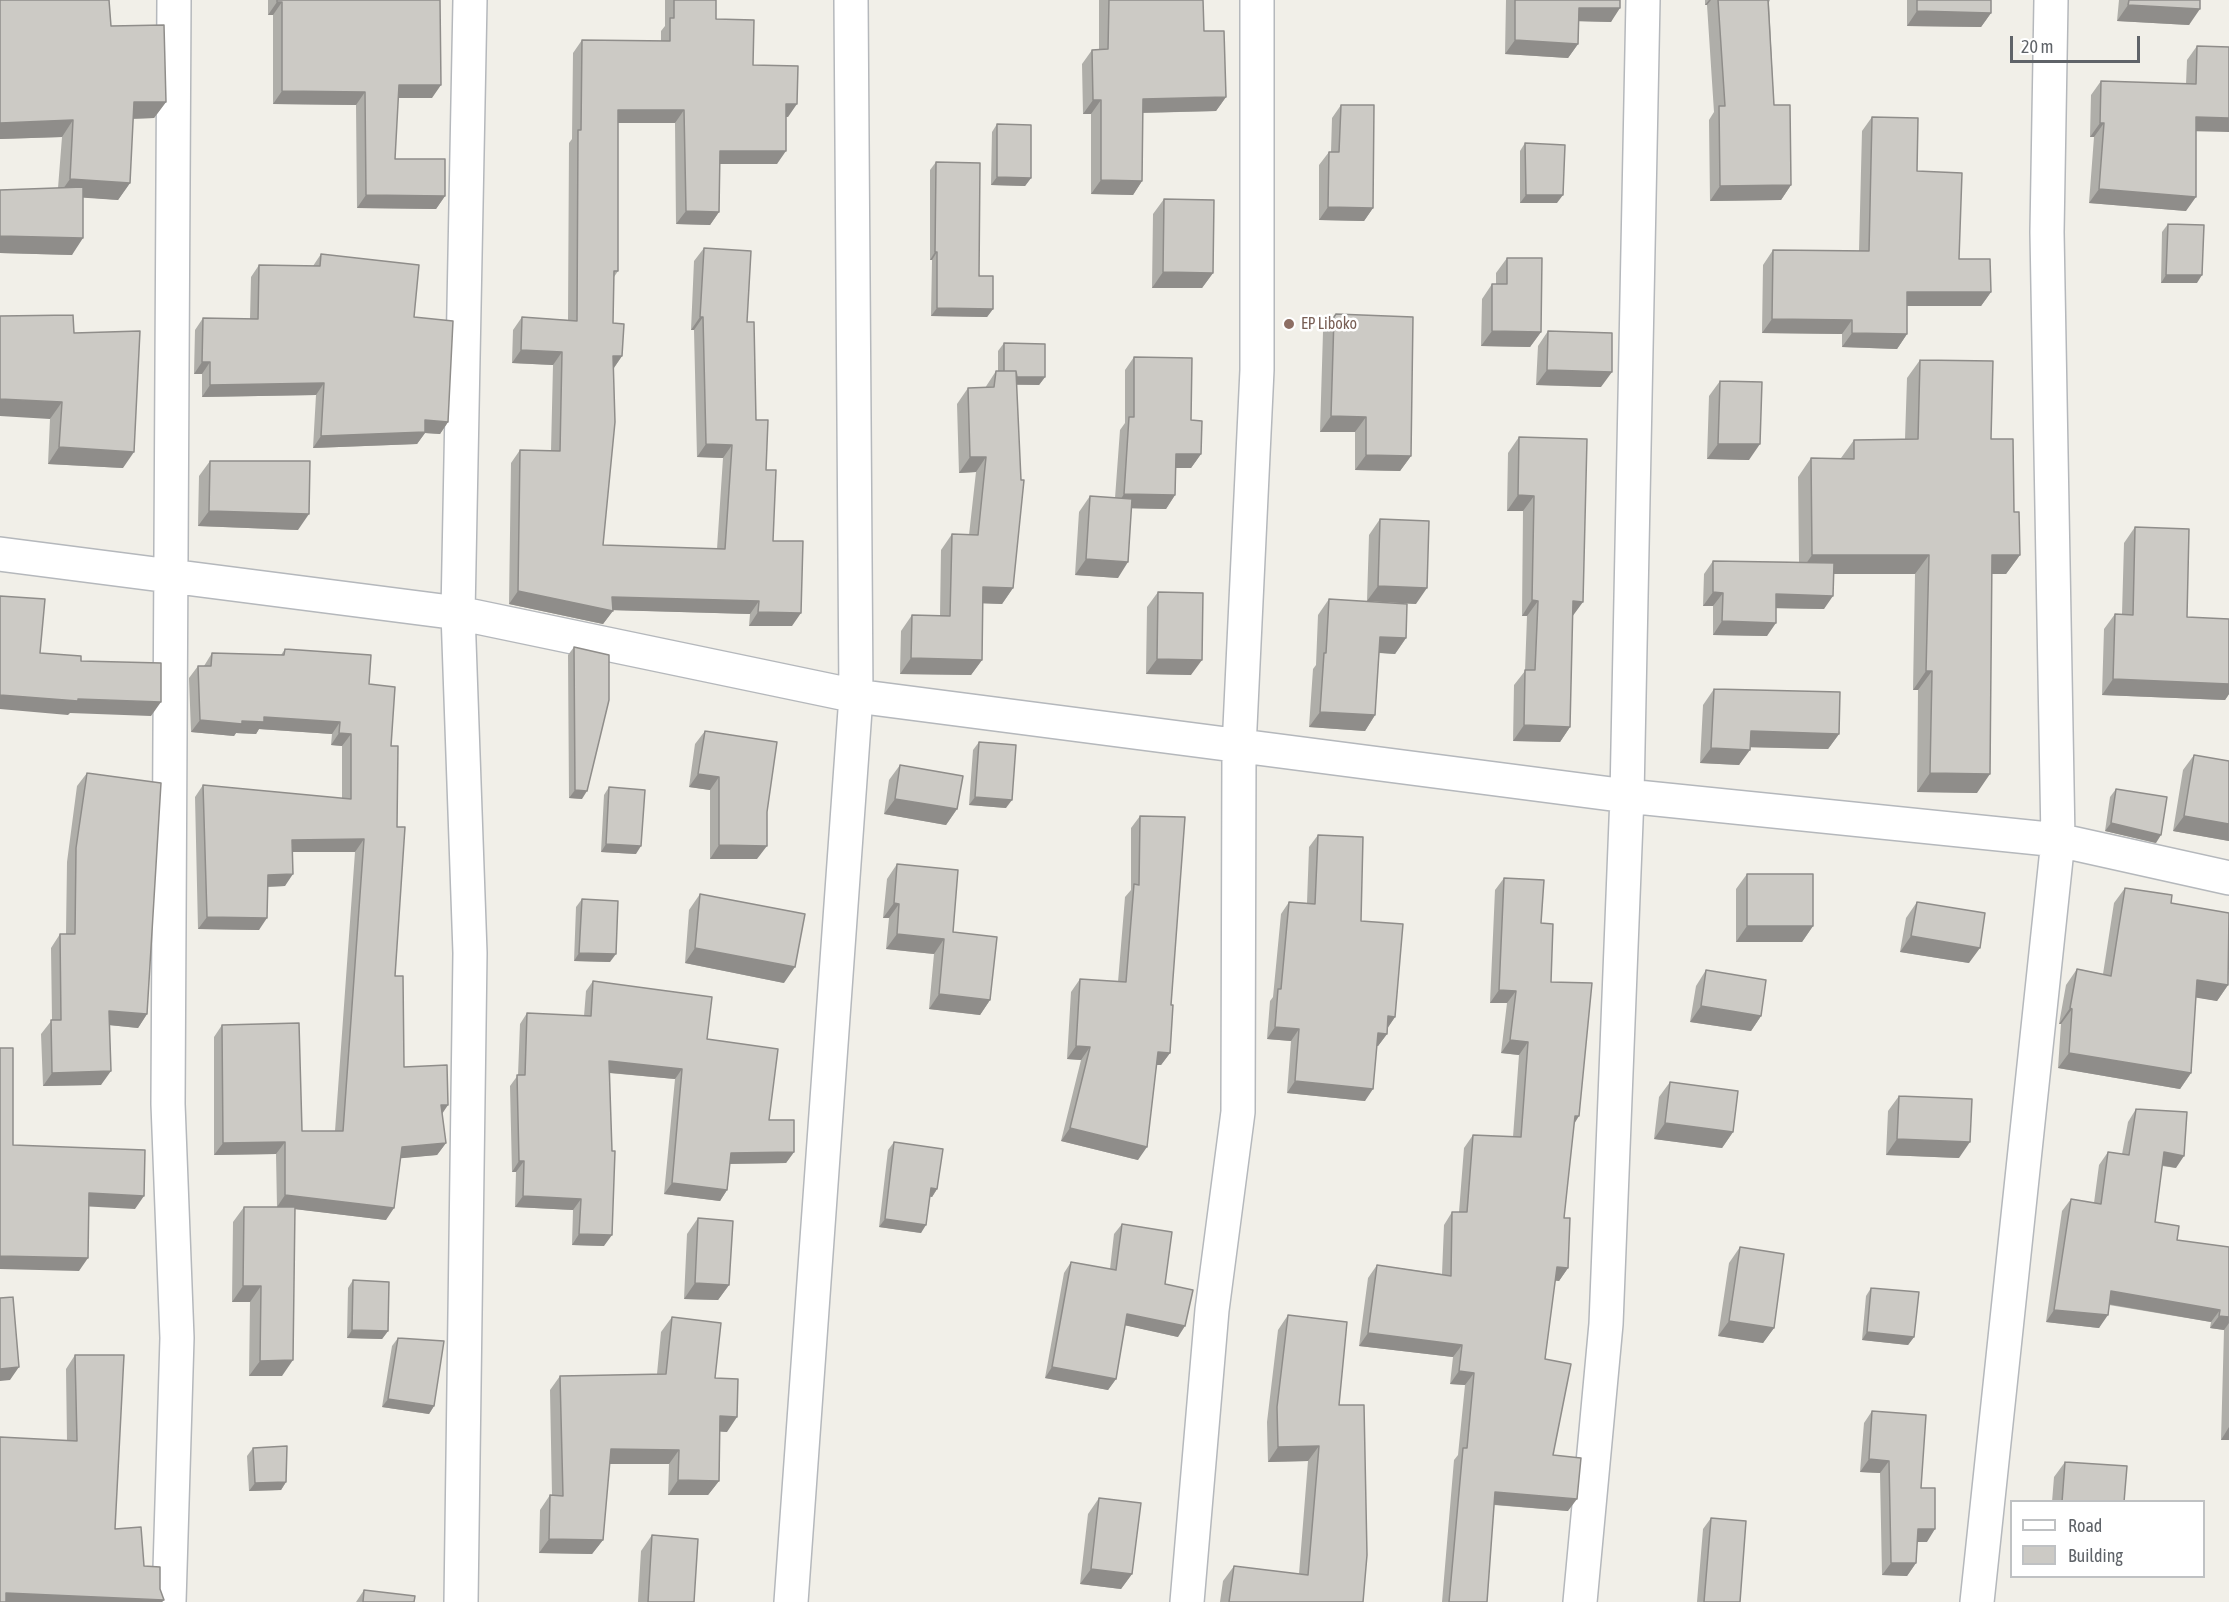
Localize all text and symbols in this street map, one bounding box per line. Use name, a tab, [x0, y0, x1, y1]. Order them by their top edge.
scale bar	[2013, 24, 2144, 62]
text: 20 m	[2021, 36, 2053, 57]
place label: EP Liboko	[1301, 314, 1357, 334]
marker: EP Liboko	[1282, 317, 1296, 331]
legend	[2010, 1500, 2205, 1578]
text: Road	[2068, 1515, 2102, 1536]
text: Building	[2068, 1545, 2123, 1566]

